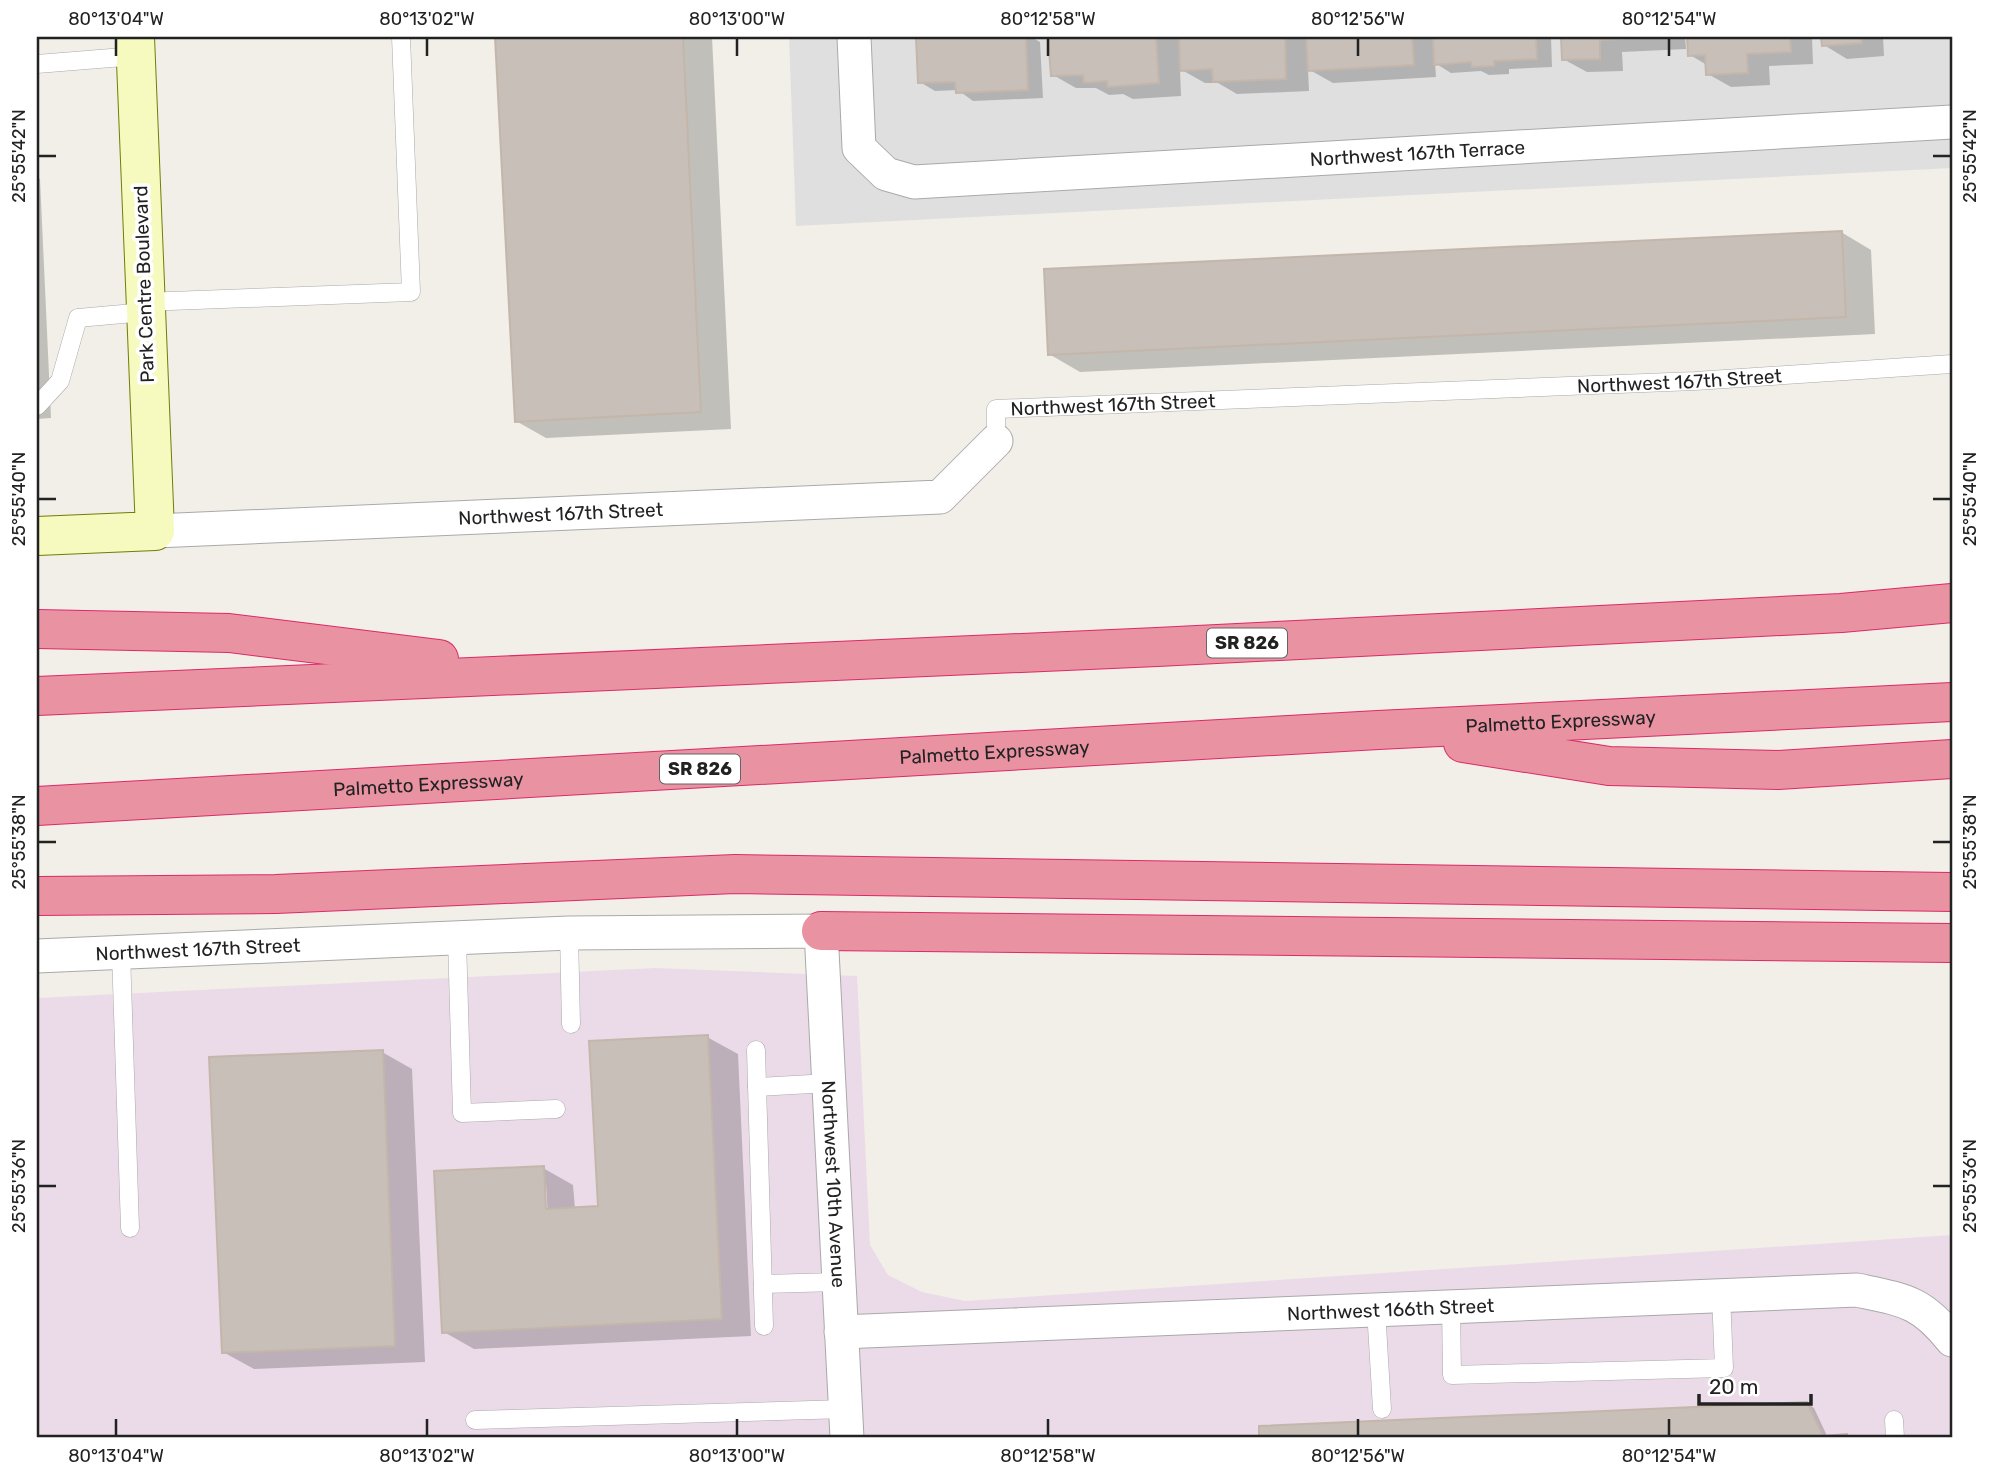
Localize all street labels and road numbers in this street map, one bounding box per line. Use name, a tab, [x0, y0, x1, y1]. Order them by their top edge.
street label: Northwest 167th Terrace	[1309, 135, 1526, 171]
street label: Park Centre Boulevard	[129, 185, 159, 383]
street label: Northwest 167th Street	[1577, 364, 1783, 397]
street label: Northwest 167th Street	[1010, 389, 1216, 420]
street label: Northwest 167th Street	[458, 497, 664, 529]
road number: SR 826	[1207, 628, 1287, 658]
street label: Palmetto Expressway	[1465, 705, 1656, 737]
street label: Palmetto Expressway	[899, 735, 1090, 769]
road number: SR 826	[660, 754, 740, 784]
street label: Palmetto Expressway	[333, 767, 524, 801]
street label: Northwest 167th Street	[95, 933, 301, 965]
street label: Northwest 10th Avenue	[817, 1080, 851, 1288]
street label: Northwest 166th Street	[1286, 1293, 1495, 1325]

